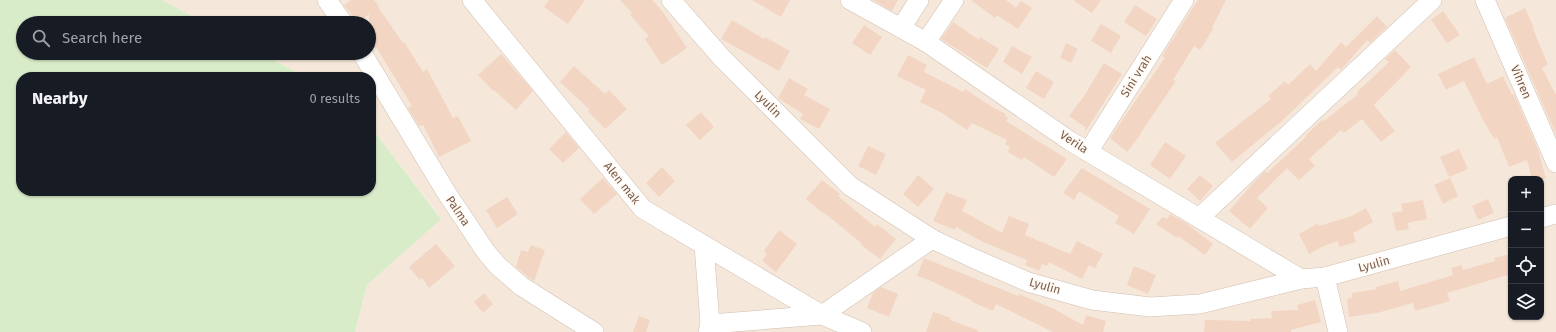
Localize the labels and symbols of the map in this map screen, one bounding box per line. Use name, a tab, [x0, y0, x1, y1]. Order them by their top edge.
street label: Sini vrah	[1118, 52, 1154, 100]
street label: Vihren	[1508, 63, 1534, 101]
street label: Lyulin	[752, 88, 784, 120]
street label: Verila	[1057, 128, 1091, 156]
street label: Alen mak	[601, 159, 644, 208]
street label: Palma	[443, 193, 473, 229]
street label: Lyulin	[1357, 253, 1391, 275]
street label: Lyulin	[1028, 275, 1062, 297]

